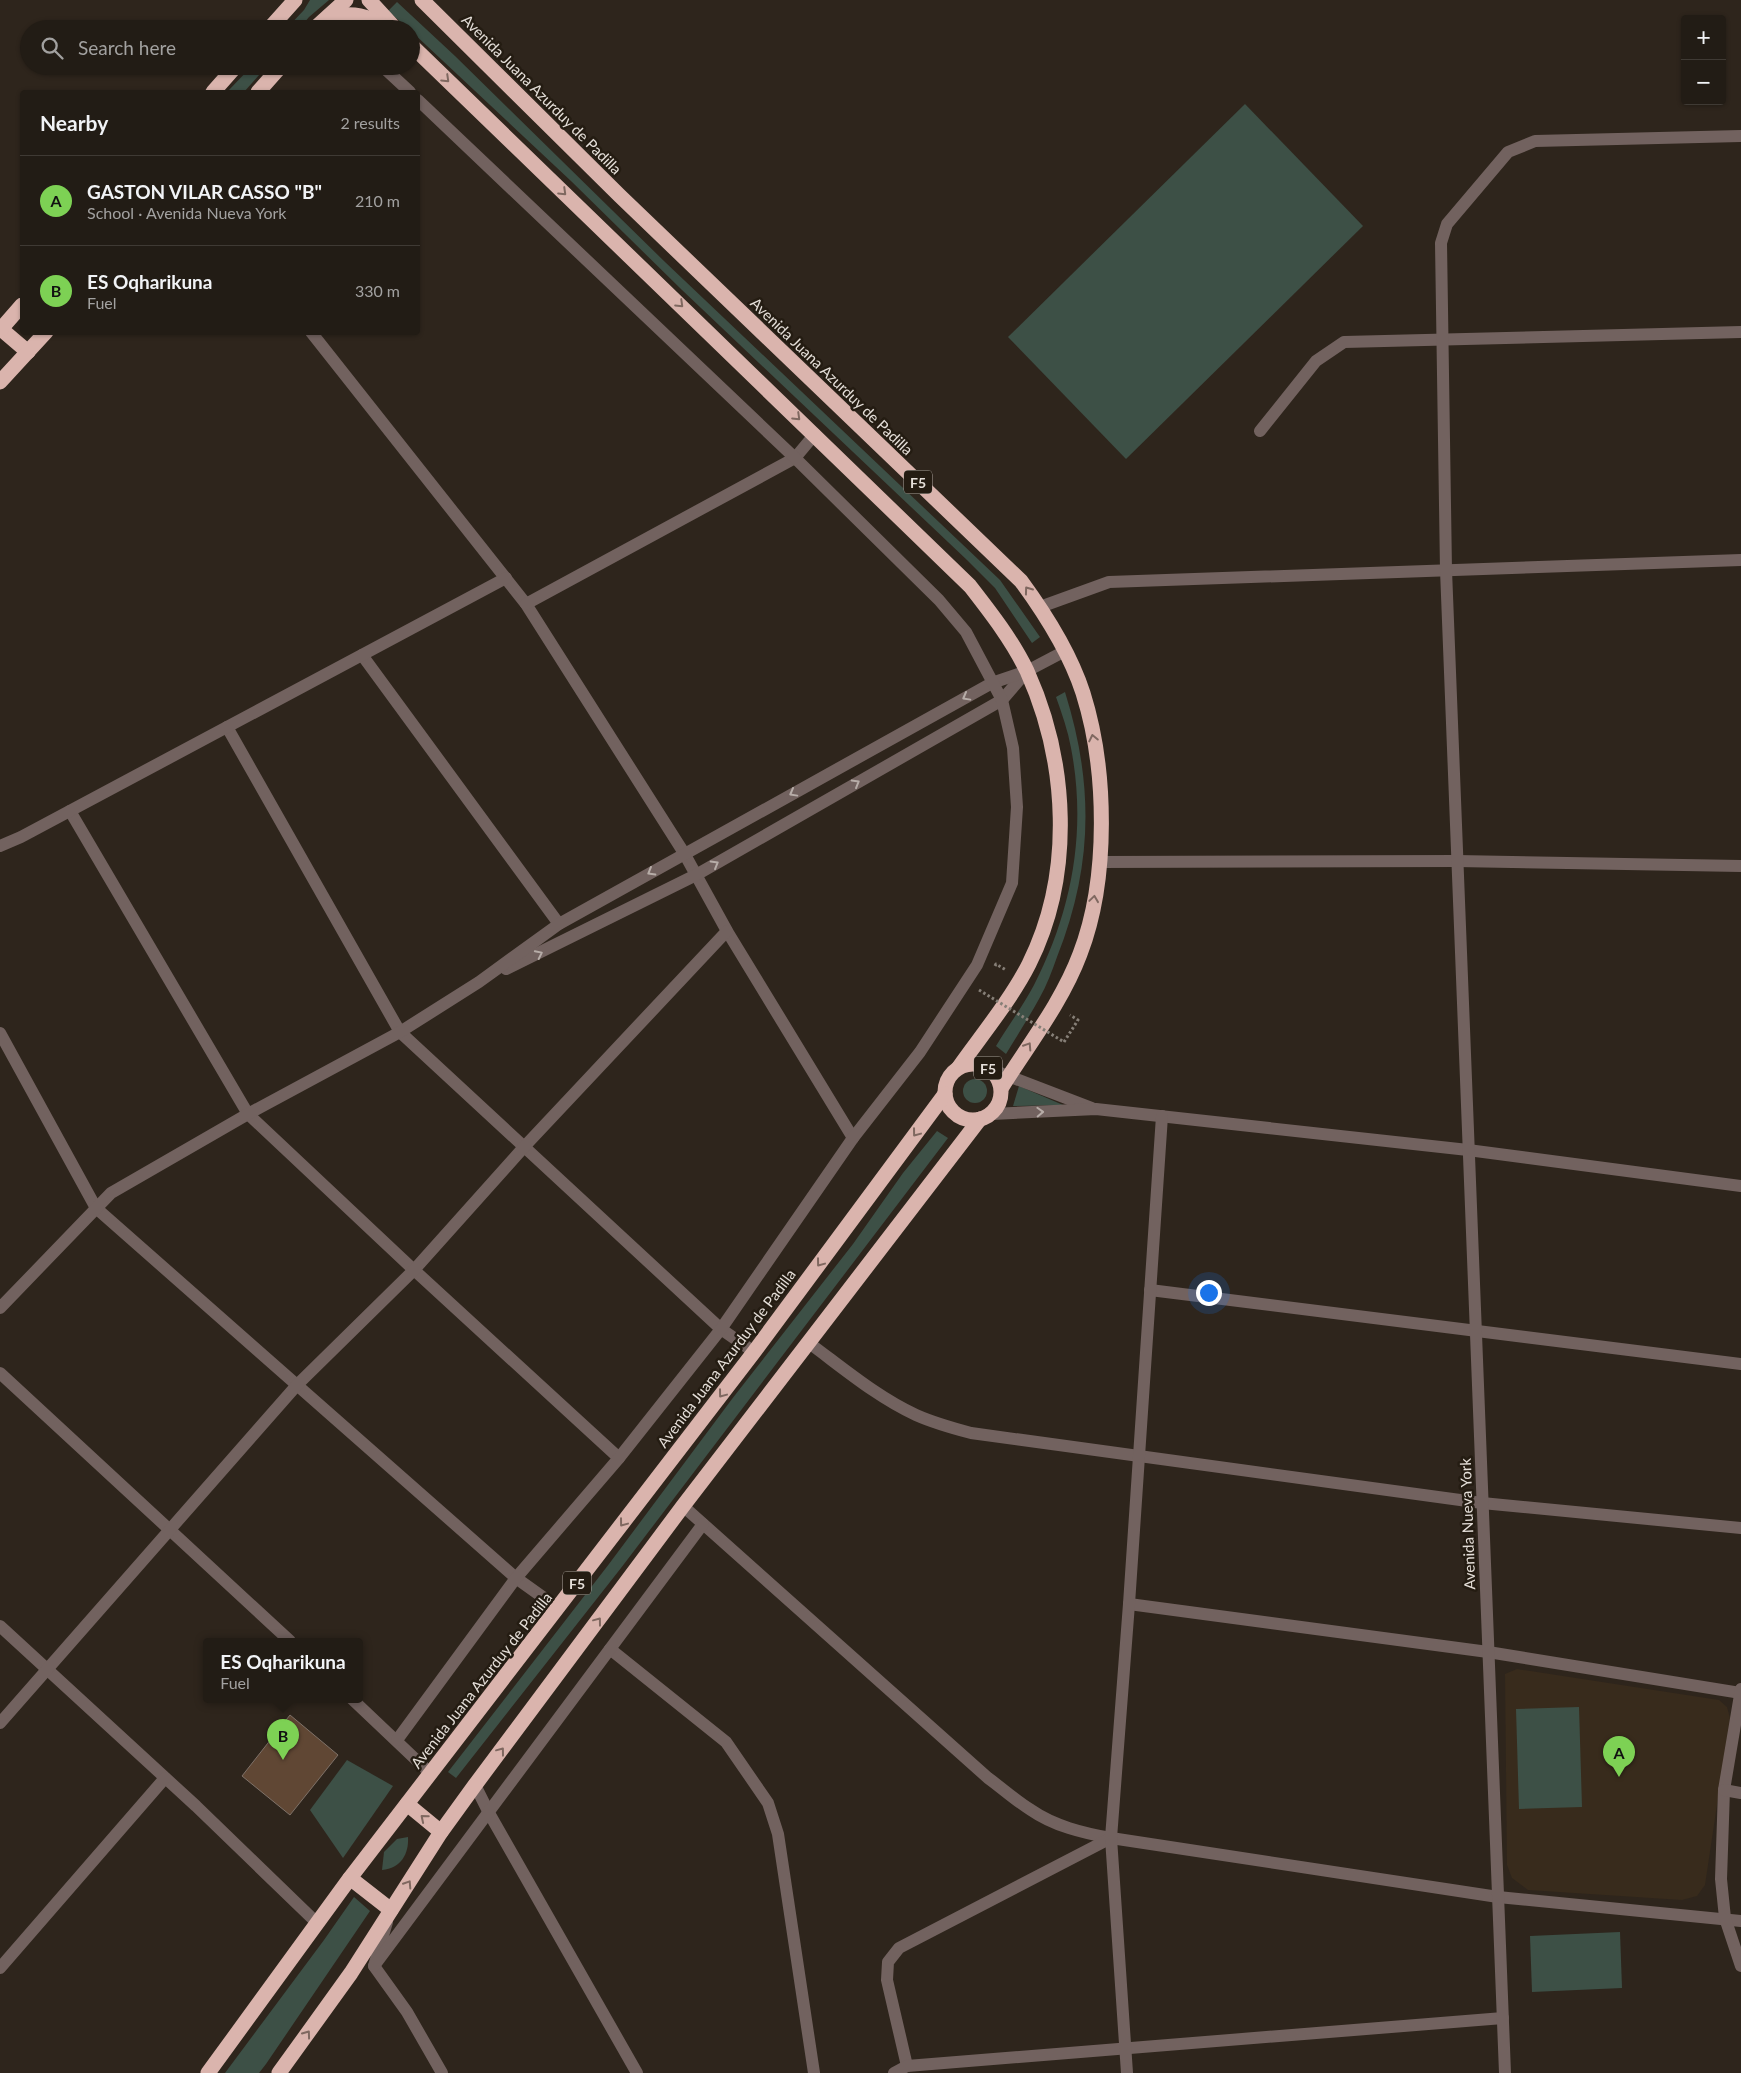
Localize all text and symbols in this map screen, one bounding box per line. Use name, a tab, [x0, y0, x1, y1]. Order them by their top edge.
street label: Avenida Juana Azurduy de Padilla	[458, 10, 626, 178]
map controls	[1681, 15, 1726, 105]
button: +	[1681, 15, 1726, 60]
search box	[20, 20, 420, 75]
icon: search	[38, 34, 66, 62]
text: Search here	[78, 36, 176, 59]
button: −	[1681, 60, 1726, 105]
one-way arrow	[441, 73, 450, 82]
text: Nearby	[40, 110, 108, 135]
text: 2 results	[340, 113, 400, 132]
text: GASTON VILAR CASSO "B"	[87, 180, 322, 203]
one-way arrow	[558, 186, 567, 195]
text: A	[50, 191, 62, 210]
text: 210 m	[355, 191, 400, 210]
text: School · Avenida Nueva York	[87, 203, 286, 222]
text: ES Oqharikuna	[87, 270, 212, 293]
text: B	[51, 281, 61, 300]
text: 330 m	[355, 281, 400, 300]
text: Fuel	[87, 293, 117, 312]
street label: Avenida Juana Azurduy de Padilla	[747, 294, 917, 458]
one-way arrow	[675, 298, 684, 307]
one-way arrow	[792, 411, 801, 420]
road number: F5	[904, 471, 932, 494]
one-way arrow	[1025, 586, 1034, 596]
one-way arrow	[962, 691, 971, 701]
one-way arrow	[1088, 733, 1099, 742]
one-way arrow	[851, 780, 860, 790]
one-way arrow	[790, 786, 799, 796]
one-way arrow	[710, 861, 719, 871]
one-way arrow	[648, 865, 657, 875]
one-way arrow	[1088, 895, 1099, 903]
one-way arrow	[534, 949, 543, 960]
one-way arrow	[1022, 1042, 1032, 1051]
road number: F5	[974, 1056, 1002, 1080]
one-way arrow	[1037, 1106, 1045, 1117]
one-way arrow	[913, 1127, 922, 1137]
one-way arrow	[816, 1258, 826, 1267]
street label: Avenida Juana Azurduy de Padilla	[653, 1265, 799, 1451]
your location	[1196, 1280, 1222, 1306]
one-way arrow	[719, 1388, 728, 1398]
street label: Avenida Nueva York	[1456, 1458, 1478, 1590]
one-way arrow	[621, 1517, 629, 1526]
road number: F5	[563, 1572, 591, 1595]
street label: Avenida Juana Azurduy de Padilla	[407, 1588, 555, 1772]
one-way arrow	[592, 1617, 601, 1627]
popup	[203, 1638, 363, 1703]
text: ES Oqharikuna	[220, 1650, 346, 1673]
text: Fuel	[220, 1673, 250, 1692]
pin: B	[267, 1719, 299, 1760]
pin: A	[1603, 1736, 1635, 1777]
one-way arrow	[495, 1748, 503, 1757]
one-way arrow	[421, 1815, 430, 1824]
one-way arrow	[401, 1880, 411, 1889]
one-way arrow	[301, 2030, 311, 2039]

